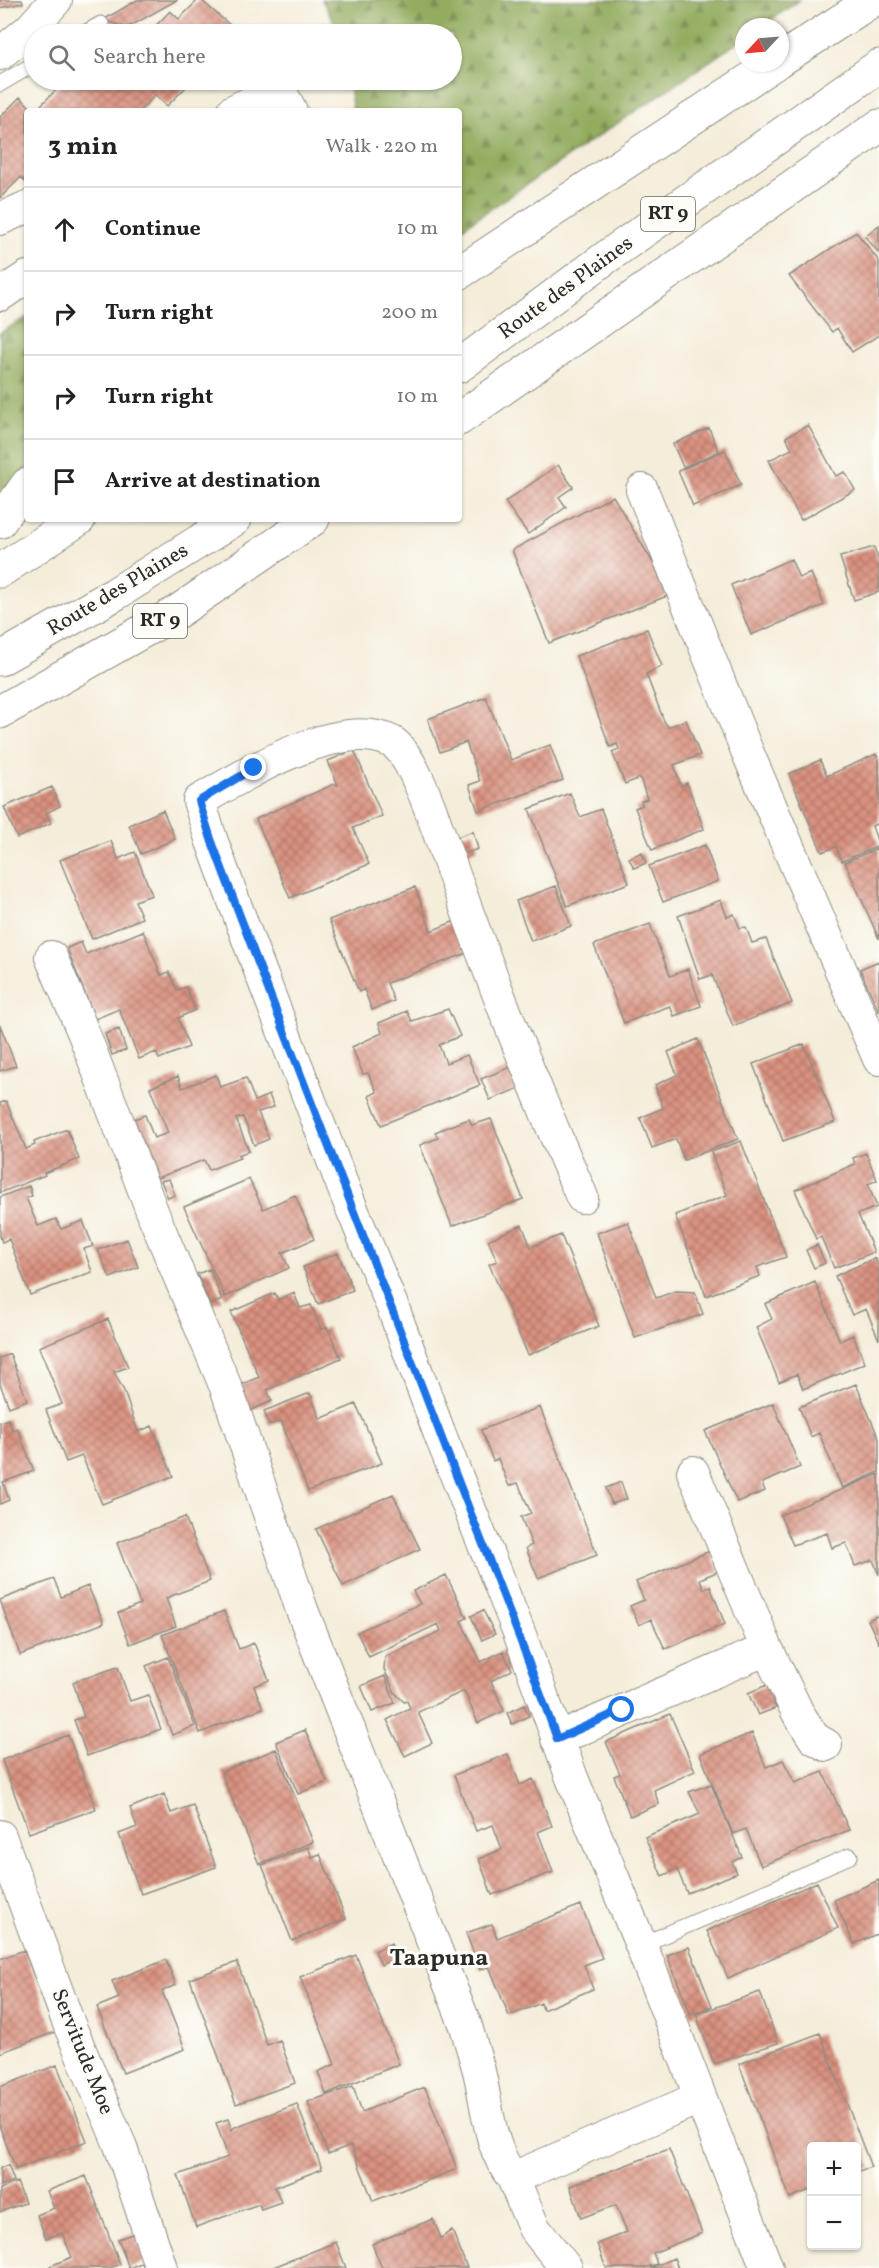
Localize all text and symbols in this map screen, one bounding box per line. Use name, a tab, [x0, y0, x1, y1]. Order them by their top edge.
north arrow	[735, 18, 789, 72]
search box	[24, 24, 462, 90]
icon: search	[45, 41, 78, 74]
text: Search here	[93, 42, 206, 73]
text: 3 min	[48, 129, 118, 165]
text: Walk · 220 m	[326, 133, 438, 161]
road number: RT 9	[641, 197, 695, 231]
icon: ahead	[48, 213, 81, 246]
text: Continue	[105, 214, 201, 245]
text: 10 m	[397, 215, 438, 243]
street label: Route des Plaines	[493, 229, 639, 347]
icon: right	[48, 297, 81, 330]
text: Turn right	[105, 298, 213, 329]
text: 200 m	[381, 299, 438, 327]
icon: right	[48, 381, 81, 414]
text: Turn right	[105, 382, 213, 413]
text: 10 m	[397, 383, 438, 411]
icon: arrive	[48, 465, 81, 498]
text: Arrive at destination	[105, 466, 321, 497]
street label: Route des Plaines	[42, 536, 194, 644]
road number: RT 9	[133, 604, 187, 638]
route end	[240, 754, 266, 780]
route start	[608, 1696, 634, 1722]
district label: Taapuna	[390, 1942, 488, 1976]
street label: Servitude Moe	[44, 1985, 120, 2119]
map controls	[807, 2142, 861, 2250]
button: +	[807, 2142, 861, 2196]
button: −	[807, 2196, 861, 2250]

